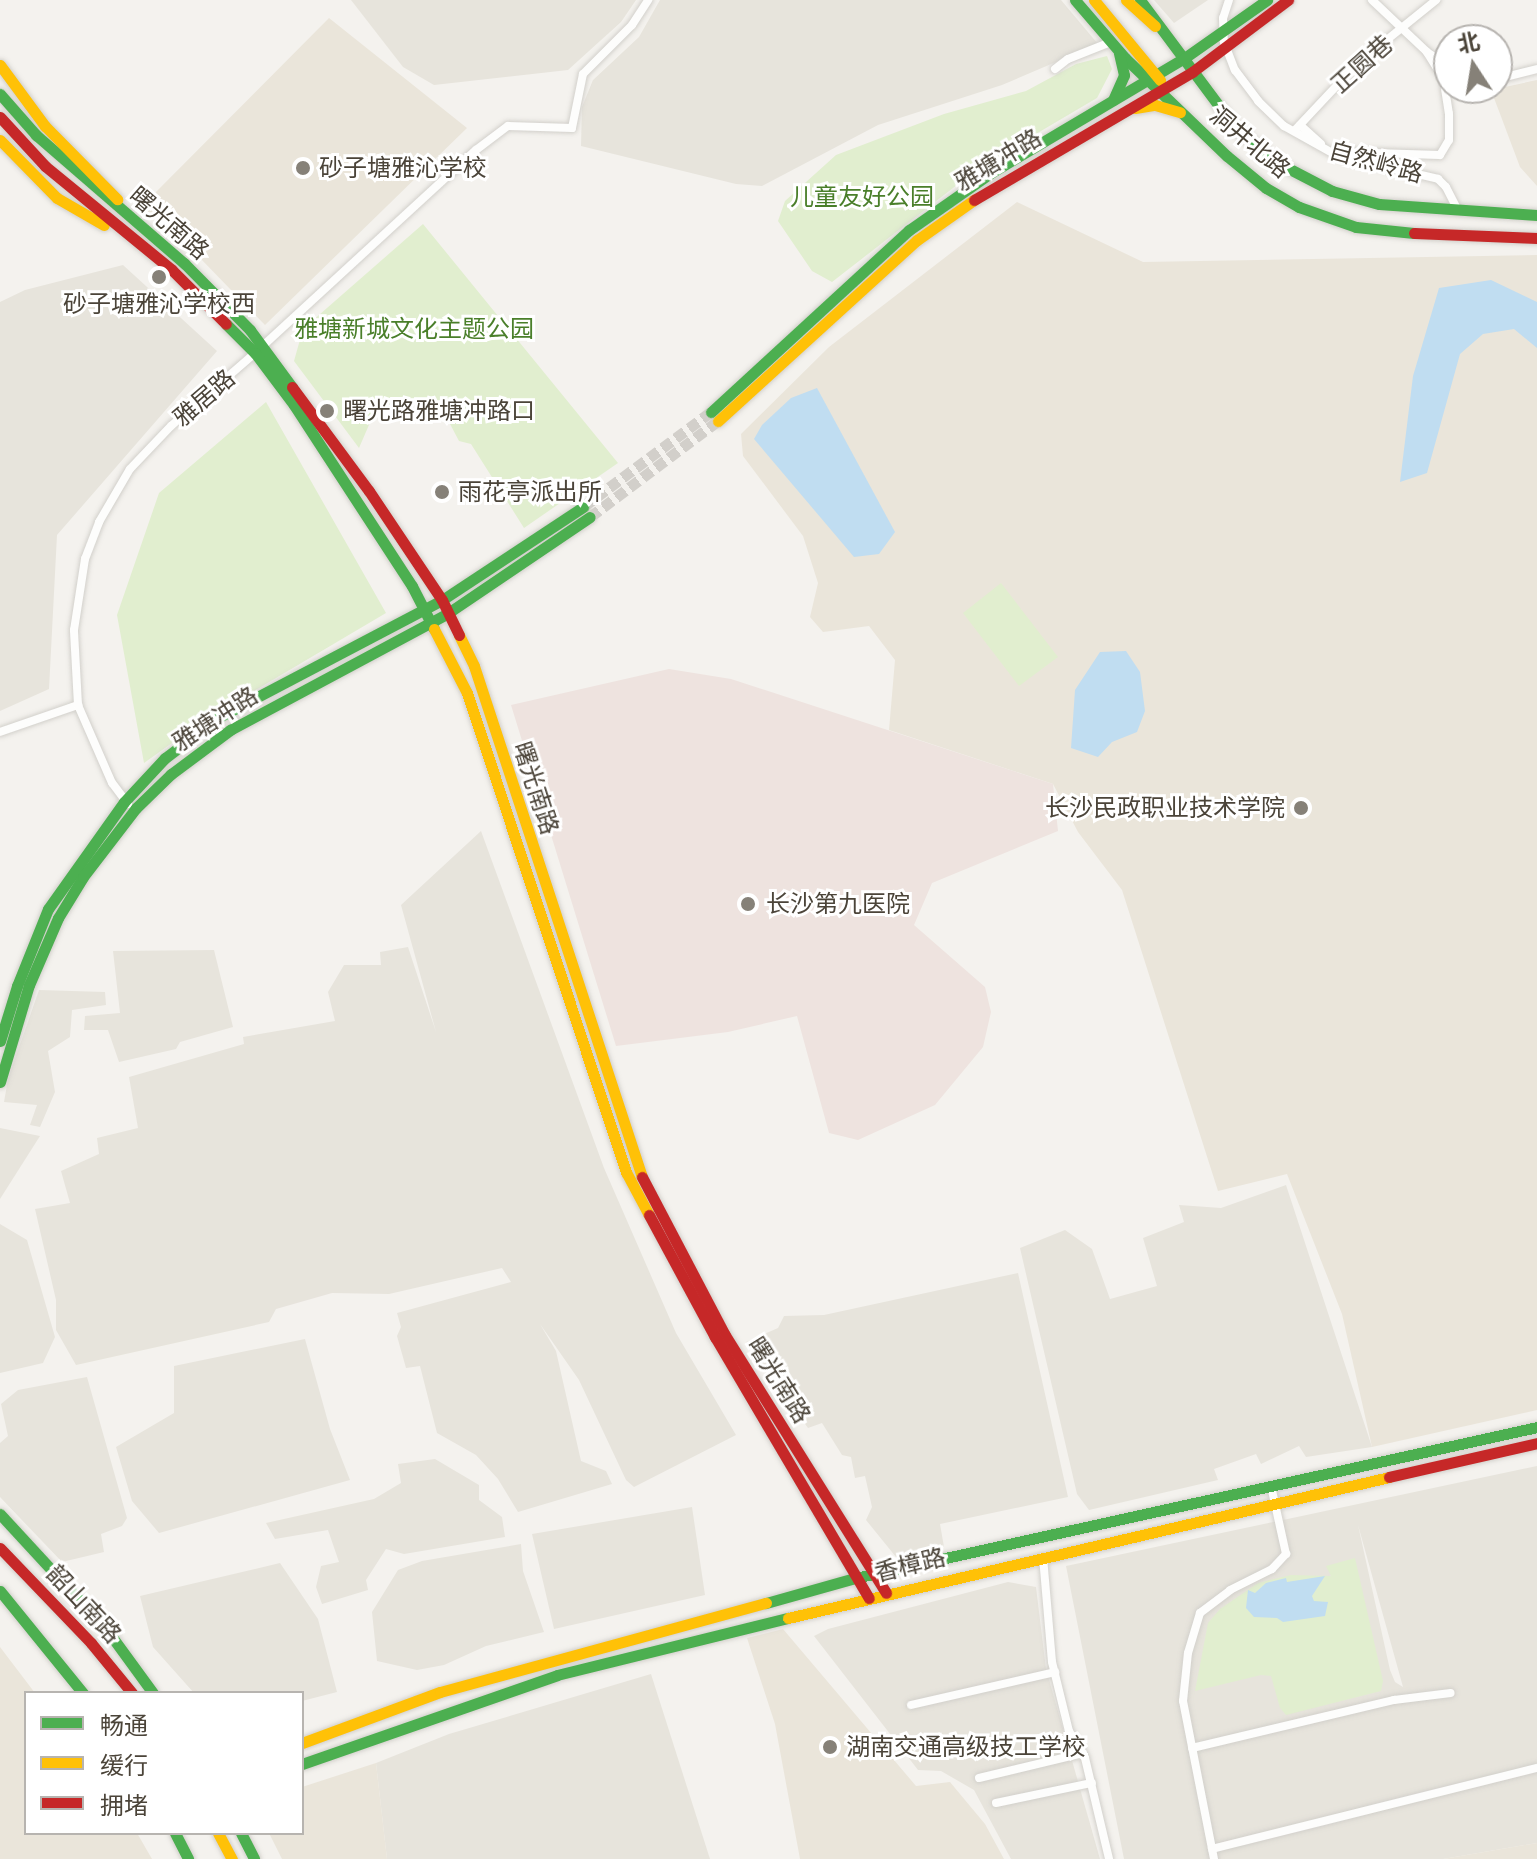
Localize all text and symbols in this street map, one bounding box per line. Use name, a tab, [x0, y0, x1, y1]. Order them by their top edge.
north arrow	[1433, 24, 1513, 104]
text: 北	[1455, 26, 1482, 58]
street label: 正圆巷	[1326, 29, 1398, 99]
street label: 洞井北路	[1204, 100, 1296, 184]
street label: 雅塘冲路	[949, 123, 1047, 197]
street label: 自然岭路	[1326, 136, 1426, 188]
place label: 砂子塘雅沁学校	[319, 154, 487, 182]
marker: 砂子塘雅沁学校	[294, 159, 312, 177]
street label: 曙光南路	[123, 181, 215, 265]
park label: 儿童友好公园	[790, 183, 934, 211]
marker: 砂子塘雅沁学校西	[150, 268, 168, 286]
place label: 砂子塘雅沁学校西	[63, 290, 255, 318]
park label: 雅塘新城文化主题公园	[294, 315, 534, 343]
street label: 雅居路	[167, 364, 241, 432]
place label: 曙光路雅塘冲路口	[343, 397, 535, 425]
marker: 曙光路雅塘冲路口	[318, 402, 336, 420]
place label: 雨花亭派出所	[458, 478, 602, 506]
marker: 雨花亭派出所	[433, 483, 451, 501]
street label: 雅塘冲路	[167, 681, 263, 757]
street label: 曙光南路	[507, 738, 565, 838]
place label: 长沙民政职业技术学院	[1045, 794, 1285, 822]
marker: 长沙民政职业技术学院	[1292, 799, 1310, 817]
place label: 长沙第九医院	[766, 890, 910, 918]
marker: 长沙第九医院	[737, 893, 759, 915]
street label: 曙光南路	[741, 1332, 817, 1428]
street label: 香樟路	[872, 1542, 948, 1588]
street label: 韶山南路	[41, 1559, 127, 1649]
legend	[24, 1691, 304, 1835]
text: 畅通	[100, 1709, 148, 1741]
place label: 湖南交通高级技工学校	[846, 1733, 1086, 1761]
marker: 湖南交通高级技工学校	[821, 1738, 839, 1756]
text: 缓行	[100, 1749, 148, 1781]
text: 拥堵	[100, 1789, 148, 1821]

